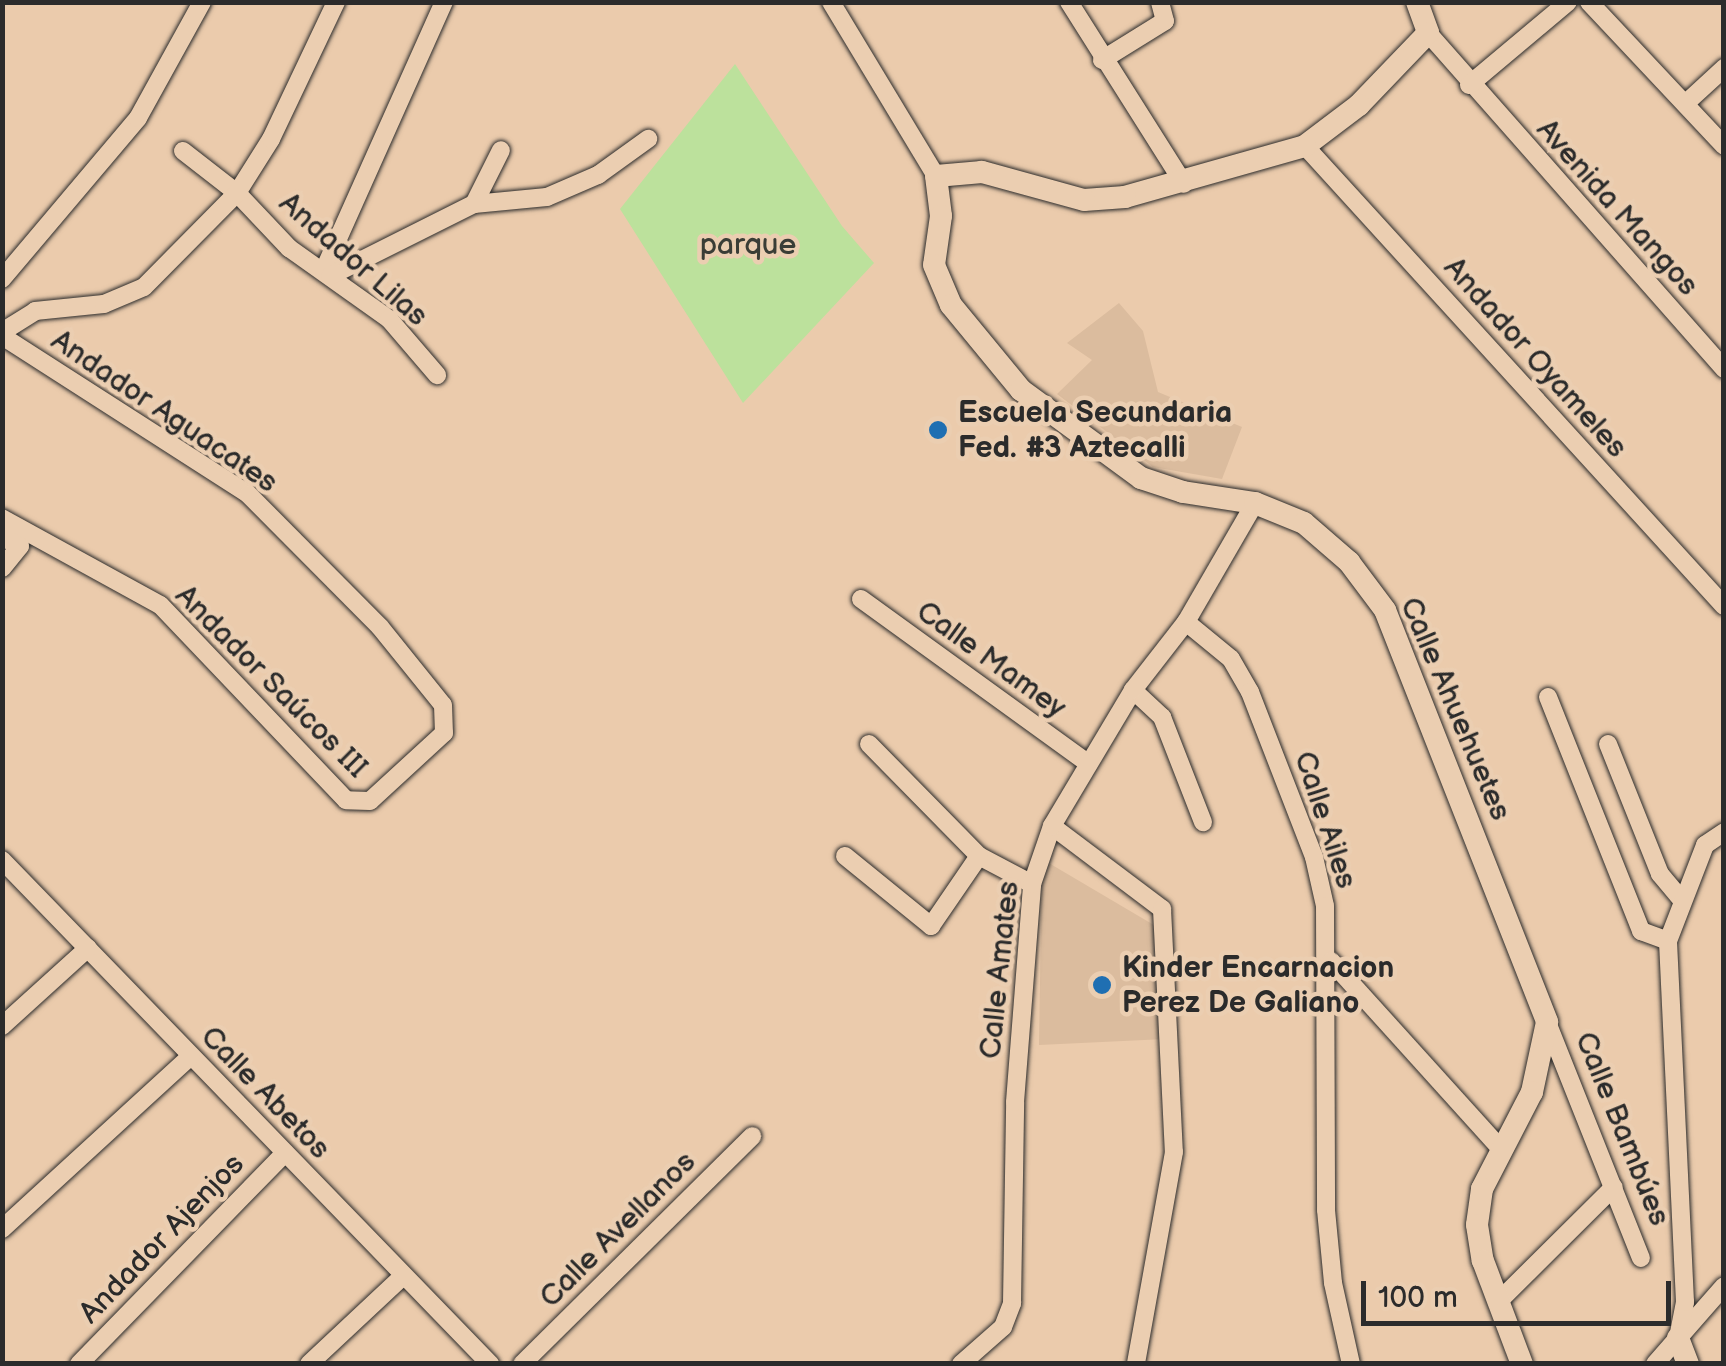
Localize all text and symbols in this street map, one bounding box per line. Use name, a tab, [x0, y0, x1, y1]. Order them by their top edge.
street label: Avenida Mangos	[1528, 112, 1706, 304]
street label: Andador Lilas	[271, 186, 435, 334]
park label: parque	[700, 227, 796, 263]
street label: Andador Oyameles	[1436, 251, 1634, 465]
street label: Andador Aguacates	[44, 323, 284, 501]
place label: Escuela Secundaria Fed. #3 Aztecalli	[958, 395, 1232, 466]
marker: Escuela Secundaria Fed. #3 Aztecalli	[927, 419, 949, 441]
street label: Andador Saúcos III	[167, 578, 375, 786]
street label: Calle Ahuehuetes	[1392, 592, 1518, 826]
street label: Calle Mamey	[909, 594, 1073, 726]
street label: Calle Ailes	[1286, 747, 1364, 893]
street label: Calle Amates	[973, 879, 1027, 1061]
place label: Kinder Encarnacion Perez De Galiano	[1122, 950, 1394, 1020]
marker: Kinder Encarnacion Perez De Galiano	[1091, 974, 1113, 996]
street label: Calle Abetos	[193, 1019, 337, 1167]
street label: Calle Bambúes	[1567, 1027, 1677, 1231]
street label: Calle Avellanos	[533, 1145, 703, 1315]
street label: Andador Ajenjos	[72, 1147, 252, 1331]
scale bar	[1366, 1261, 1676, 1323]
text: 100 m	[1378, 1280, 1458, 1316]

